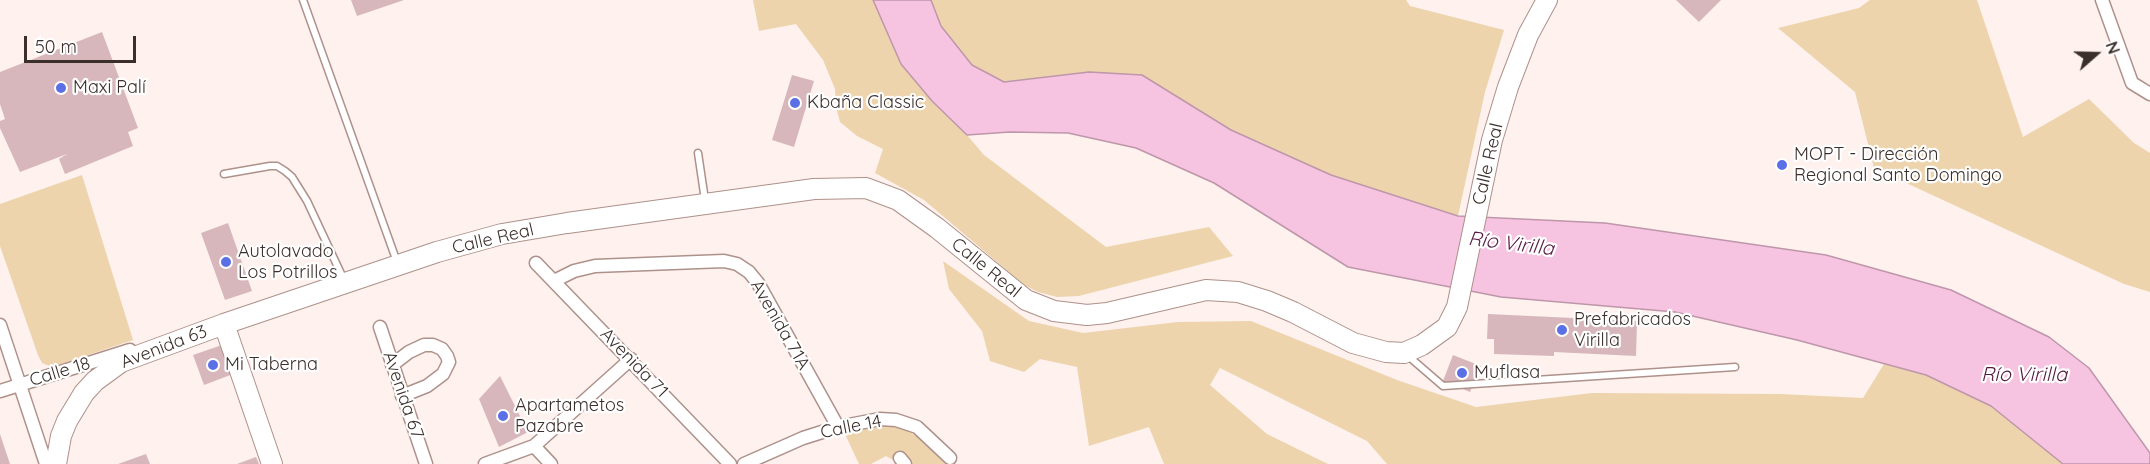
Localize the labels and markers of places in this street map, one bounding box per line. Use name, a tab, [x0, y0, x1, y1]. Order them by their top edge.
place label: Maxi Palí	[73, 77, 146, 99]
marker: Maxi Palí	[54, 81, 68, 95]
place label: Kbaña Classic	[807, 92, 924, 114]
marker: Kbaña Classic	[788, 96, 802, 110]
place label: MOPT - Dirección Regional Santo Domingo	[1794, 144, 2002, 186]
marker: MOPT - Dirección Regional Santo Domingo	[1775, 158, 1789, 172]
place label: Autolavado Los Potrillos	[238, 241, 338, 284]
marker: Autolavado Los Potrillos	[219, 255, 233, 269]
place label: Prefabricados Virilla	[1574, 309, 1691, 352]
marker: Prefabricados Virilla	[1555, 323, 1569, 337]
place label: Mi Taberna	[225, 354, 318, 376]
marker: Mi Taberna	[206, 358, 220, 372]
place label: Muflasa	[1474, 362, 1540, 384]
marker: Muflasa	[1455, 366, 1469, 380]
place label: Apartametos Pazabre	[515, 395, 624, 438]
marker: Apartametos Pazabre	[496, 409, 510, 423]

